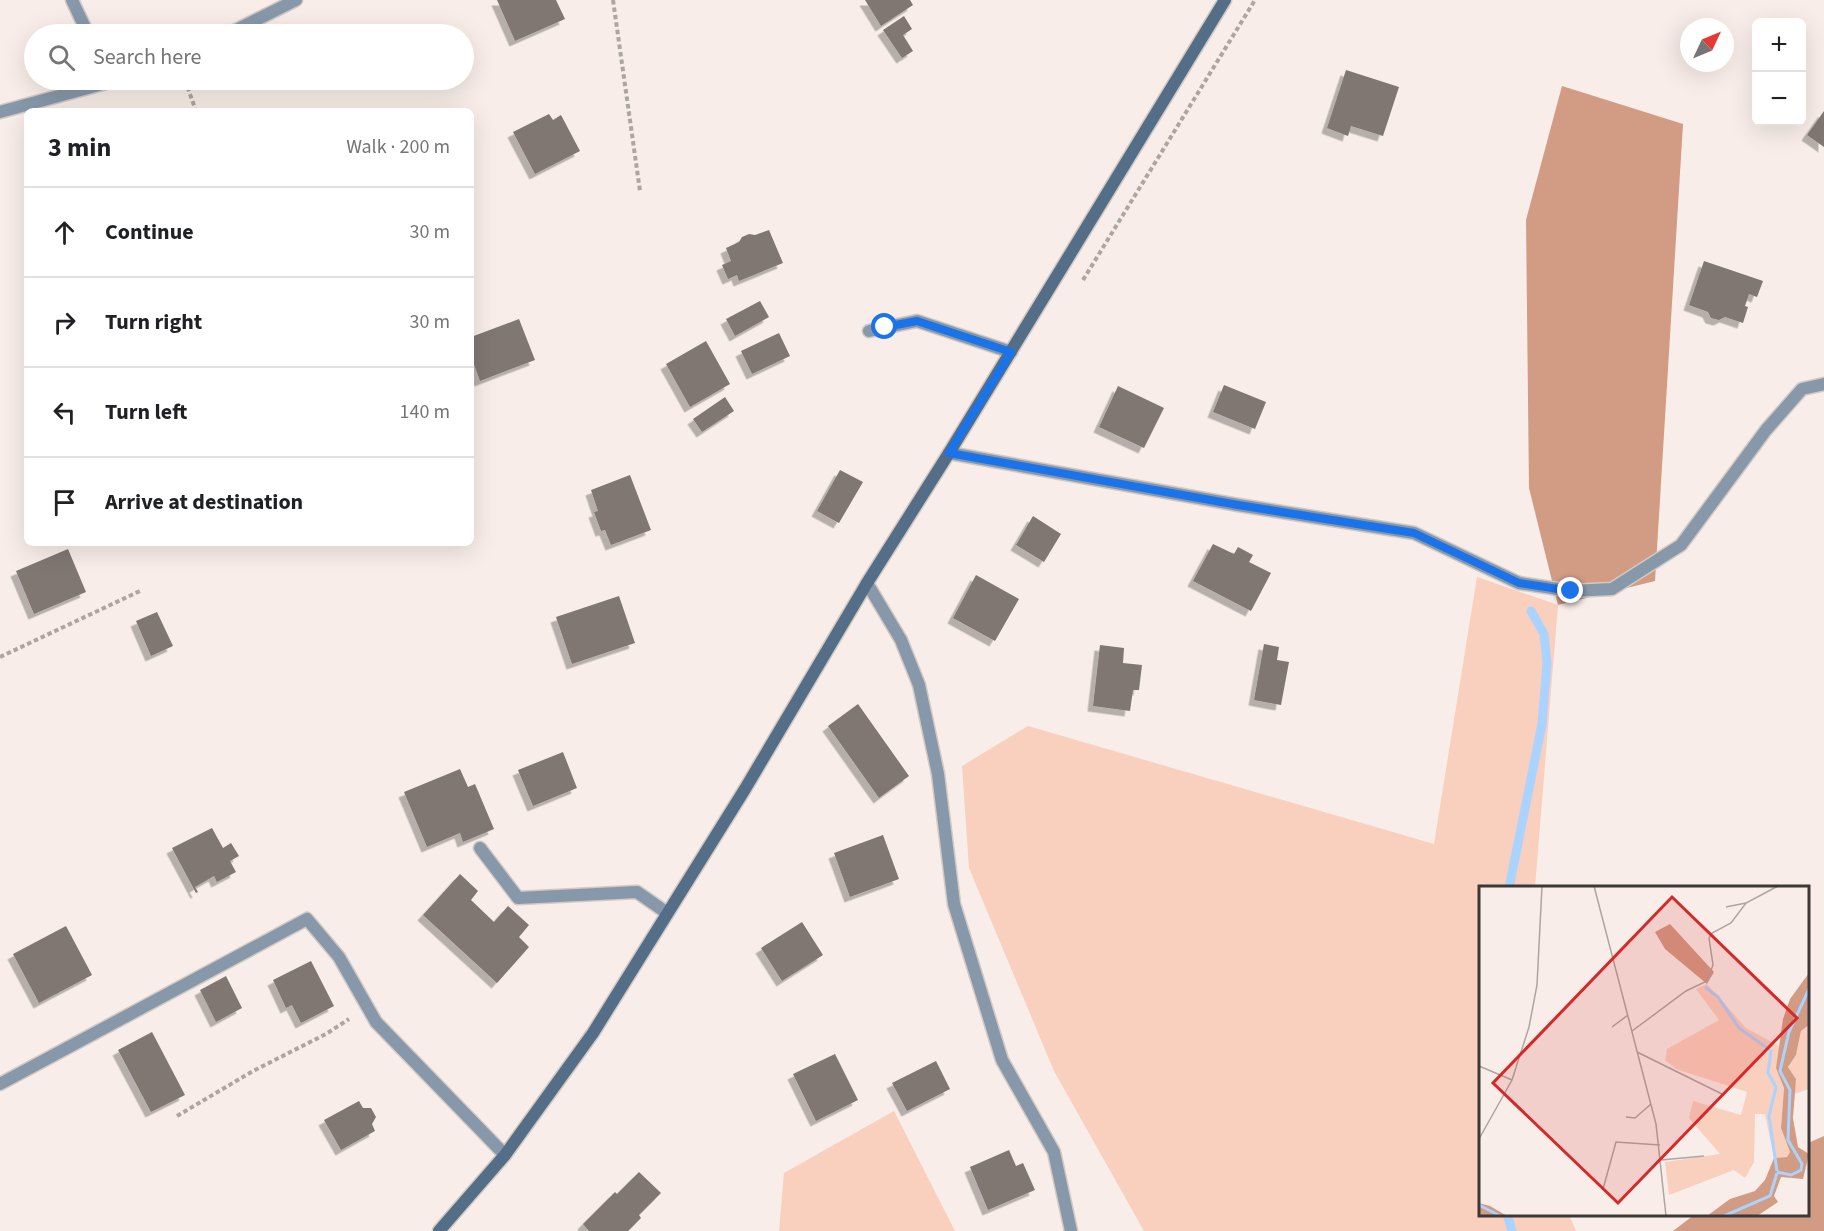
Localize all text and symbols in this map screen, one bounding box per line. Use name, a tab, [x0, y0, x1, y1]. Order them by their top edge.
north arrow	[1680, 18, 1734, 72]
map controls	[1752, 18, 1806, 126]
button: +	[1752, 18, 1806, 72]
search box	[24, 24, 474, 90]
icon: search	[45, 41, 78, 74]
text: Search here	[93, 41, 201, 73]
button: −	[1752, 72, 1806, 126]
text: 3 min	[48, 129, 111, 166]
text: Walk · 200 m	[346, 133, 450, 161]
icon: ahead	[48, 216, 81, 249]
text: Continue	[105, 216, 194, 248]
text: 30 m	[410, 218, 450, 246]
icon: right	[48, 306, 81, 339]
text: Turn right	[105, 306, 202, 338]
text: 30 m	[410, 308, 450, 336]
route start	[871, 313, 897, 339]
icon: left	[48, 396, 81, 429]
text: Turn left	[105, 396, 187, 428]
text: 140 m	[400, 398, 450, 426]
icon: arrive	[48, 486, 81, 519]
text: Arrive at destination	[105, 486, 303, 518]
route end	[1557, 577, 1583, 603]
inset map	[1479, 886, 1809, 1216]

